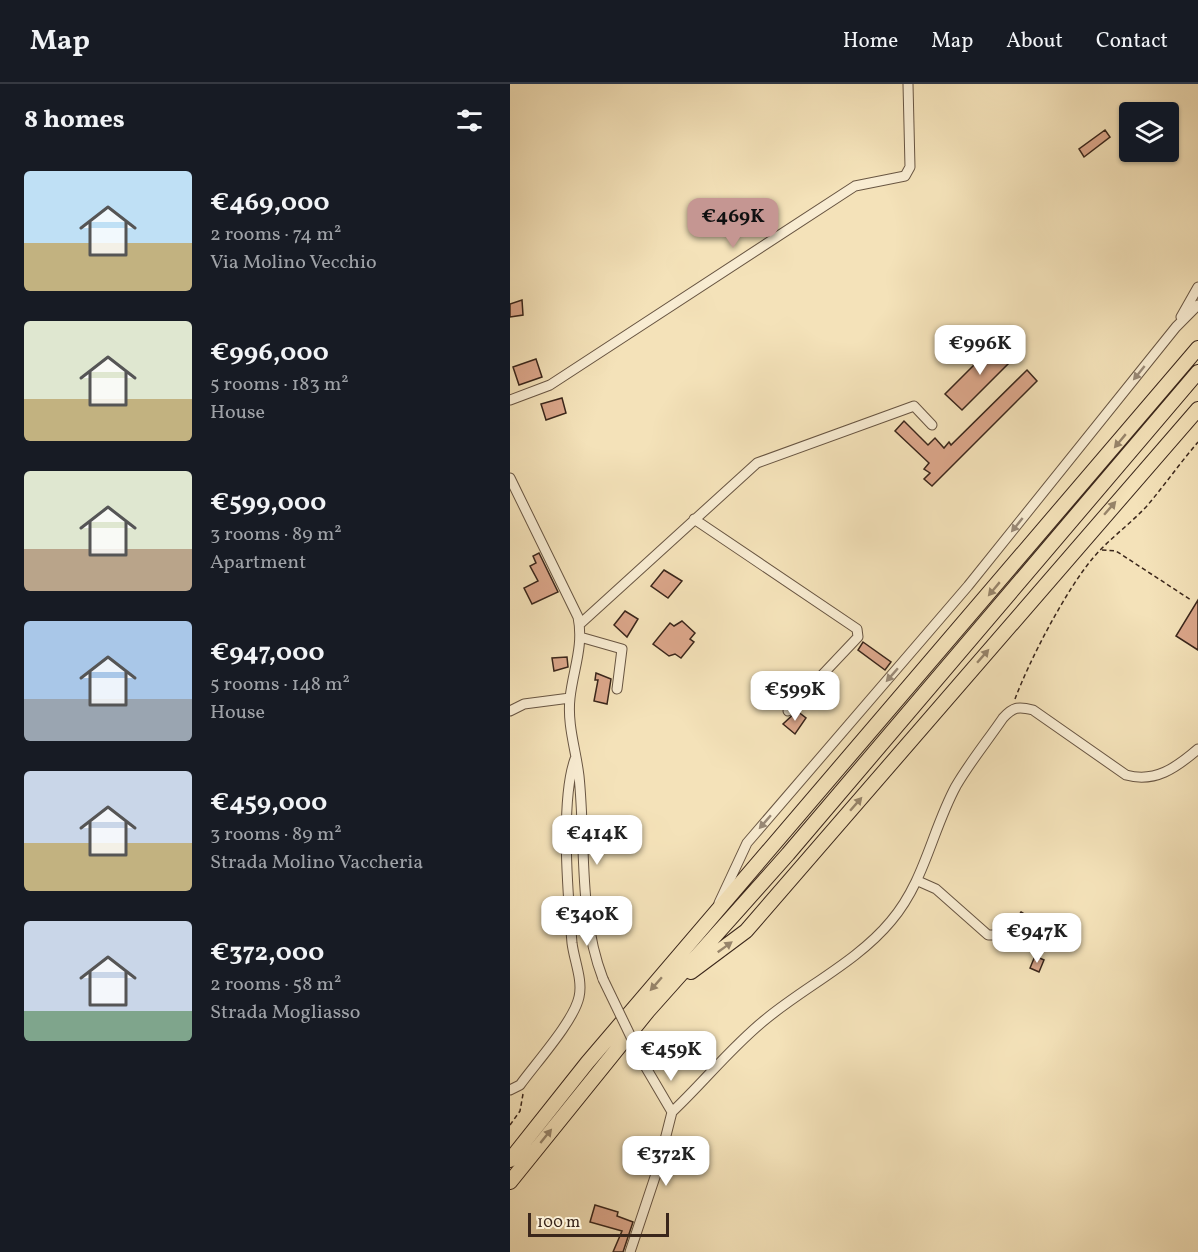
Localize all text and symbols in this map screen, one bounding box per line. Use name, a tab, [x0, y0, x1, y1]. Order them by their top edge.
text: Map	[30, 22, 90, 61]
text: Home	[843, 27, 898, 56]
text: Map	[931, 27, 973, 56]
text: About	[1006, 27, 1063, 56]
text: Contact	[1096, 27, 1168, 56]
text: 8 homes	[24, 102, 125, 138]
map controls	[1119, 102, 1179, 162]
button: layers	[1119, 102, 1179, 162]
icon: filters	[453, 104, 486, 137]
text: €469,000	[210, 185, 329, 221]
icon: home	[72, 195, 144, 267]
pin: €469K	[691, 198, 775, 249]
text: €469K	[701, 203, 765, 231]
text: 2 rooms · 74 m²	[210, 221, 341, 249]
text: Via Molino Vecchio	[210, 249, 377, 277]
pin: €996K	[938, 325, 1022, 376]
text: €996K	[949, 330, 1011, 358]
text: €996,000	[210, 335, 329, 371]
icon: home	[72, 345, 144, 417]
one-way arrow	[1133, 365, 1146, 380]
text: 5 rooms · 183 m²	[210, 371, 349, 399]
text: House	[210, 399, 265, 427]
one-way arrow	[1114, 433, 1127, 448]
text: €599,000	[210, 485, 326, 521]
icon: home	[72, 495, 144, 567]
one-way arrow	[1103, 501, 1116, 516]
one-way arrow	[1011, 517, 1024, 532]
text: 3 rooms · 89 m²	[210, 521, 342, 549]
text: Apartment	[210, 549, 306, 577]
one-way arrow	[987, 581, 1000, 597]
text: €947,000	[210, 635, 324, 671]
icon: home	[72, 645, 144, 717]
one-way arrow	[976, 649, 989, 664]
one-way arrow	[886, 667, 899, 682]
text: 5 rooms · 148 m²	[210, 671, 350, 699]
pin: €599K	[753, 671, 837, 722]
text: €599K	[765, 676, 825, 704]
text: House	[210, 699, 265, 727]
text: €459,000	[210, 785, 327, 821]
icon: home	[72, 795, 144, 867]
one-way arrow	[850, 796, 863, 812]
one-way arrow	[759, 814, 772, 829]
pin: €414K	[555, 815, 639, 866]
text: €414K	[566, 820, 628, 848]
text: 3 rooms · 89 m²	[210, 821, 342, 849]
text: Strada Molino Vaccheria	[210, 849, 423, 877]
pin: €340K	[545, 896, 629, 947]
text: €340K	[555, 901, 619, 929]
pin: €947K	[995, 913, 1079, 964]
text: €947K	[1006, 918, 1068, 946]
text: €372,000	[210, 935, 324, 971]
one-way arrow	[716, 941, 732, 953]
icon: home	[72, 945, 144, 1017]
text: 2 rooms · 58 m²	[210, 971, 341, 999]
one-way arrow	[650, 976, 663, 991]
text: Strada Mogliasso	[210, 999, 360, 1027]
pin: €459K	[629, 1031, 713, 1082]
text: €459K	[640, 1036, 702, 1064]
one-way arrow	[540, 1128, 553, 1144]
pin: €372K	[624, 1136, 708, 1187]
text: €372K	[636, 1141, 696, 1169]
scale bar	[528, 1210, 669, 1238]
text: 100 m	[537, 1212, 580, 1234]

